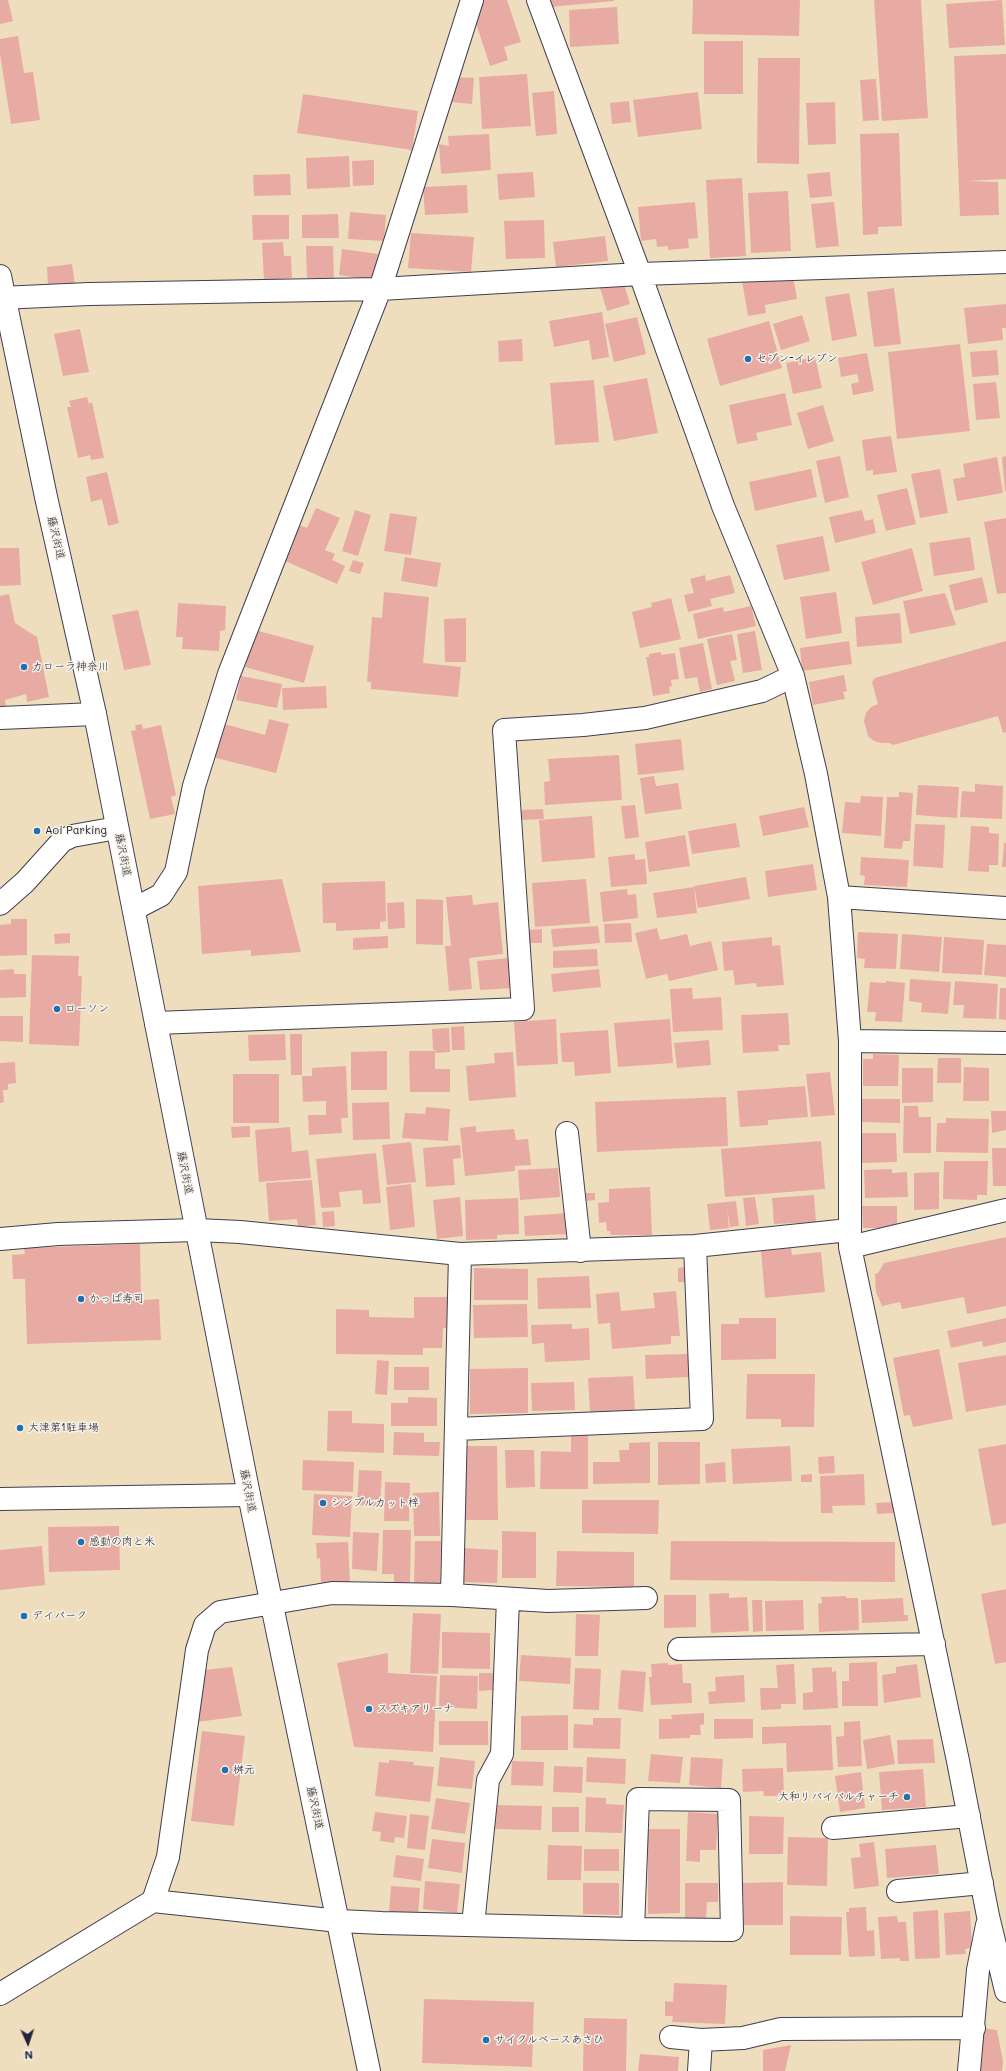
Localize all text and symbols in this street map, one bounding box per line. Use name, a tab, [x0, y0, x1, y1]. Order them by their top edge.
place label: セブン-イレブン	[756, 352, 838, 366]
marker: セブン-イレブン	[743, 354, 753, 364]
street label: 藤沢街道	[45, 515, 67, 561]
place label: カローラ神奈川	[32, 660, 109, 674]
marker: カローラ神奈川	[19, 662, 29, 672]
place label: Aoi Parking	[45, 824, 107, 838]
marker: Aoi Parking	[32, 826, 42, 836]
street label: 藤沢街道	[112, 832, 134, 878]
place label: ローソン	[65, 1002, 109, 1016]
marker: ローソン	[52, 1004, 62, 1014]
street label: 藤沢街道	[174, 1150, 196, 1196]
place label: かっぱ寿司	[89, 1292, 144, 1306]
marker: かっぱ寿司	[76, 1294, 86, 1304]
place label: 大津第1駐車場	[28, 1421, 99, 1435]
marker: 大津第1駐車場	[15, 1423, 25, 1433]
street label: 藤沢街道	[237, 1468, 259, 1514]
place label: シンプルカット梓	[331, 1496, 419, 1510]
marker: シンプルカット梓	[318, 1498, 328, 1508]
place label: 感動の肉と米	[89, 1535, 155, 1549]
marker: 感動の肉と米	[76, 1537, 86, 1547]
place label: デイパーク	[32, 1609, 87, 1623]
marker: デイパーク	[19, 1611, 29, 1621]
place label: スズキアリーナ	[377, 1702, 454, 1716]
marker: スズキアリーナ	[364, 1704, 374, 1714]
place label: 桝元	[233, 1763, 255, 1777]
marker: 桝元	[220, 1765, 230, 1775]
street label: 藤沢街道	[304, 1785, 326, 1831]
place label: 大和リバイバルチャーチ	[778, 1790, 899, 1804]
marker: 大和リバイバルチャーチ	[902, 1792, 912, 1802]
north arrow	[8, 2023, 48, 2063]
place label: サイクルベースあさひ	[494, 2033, 604, 2047]
marker: サイクルベースあさひ	[481, 2035, 491, 2045]
text: N	[24, 2048, 33, 2063]

